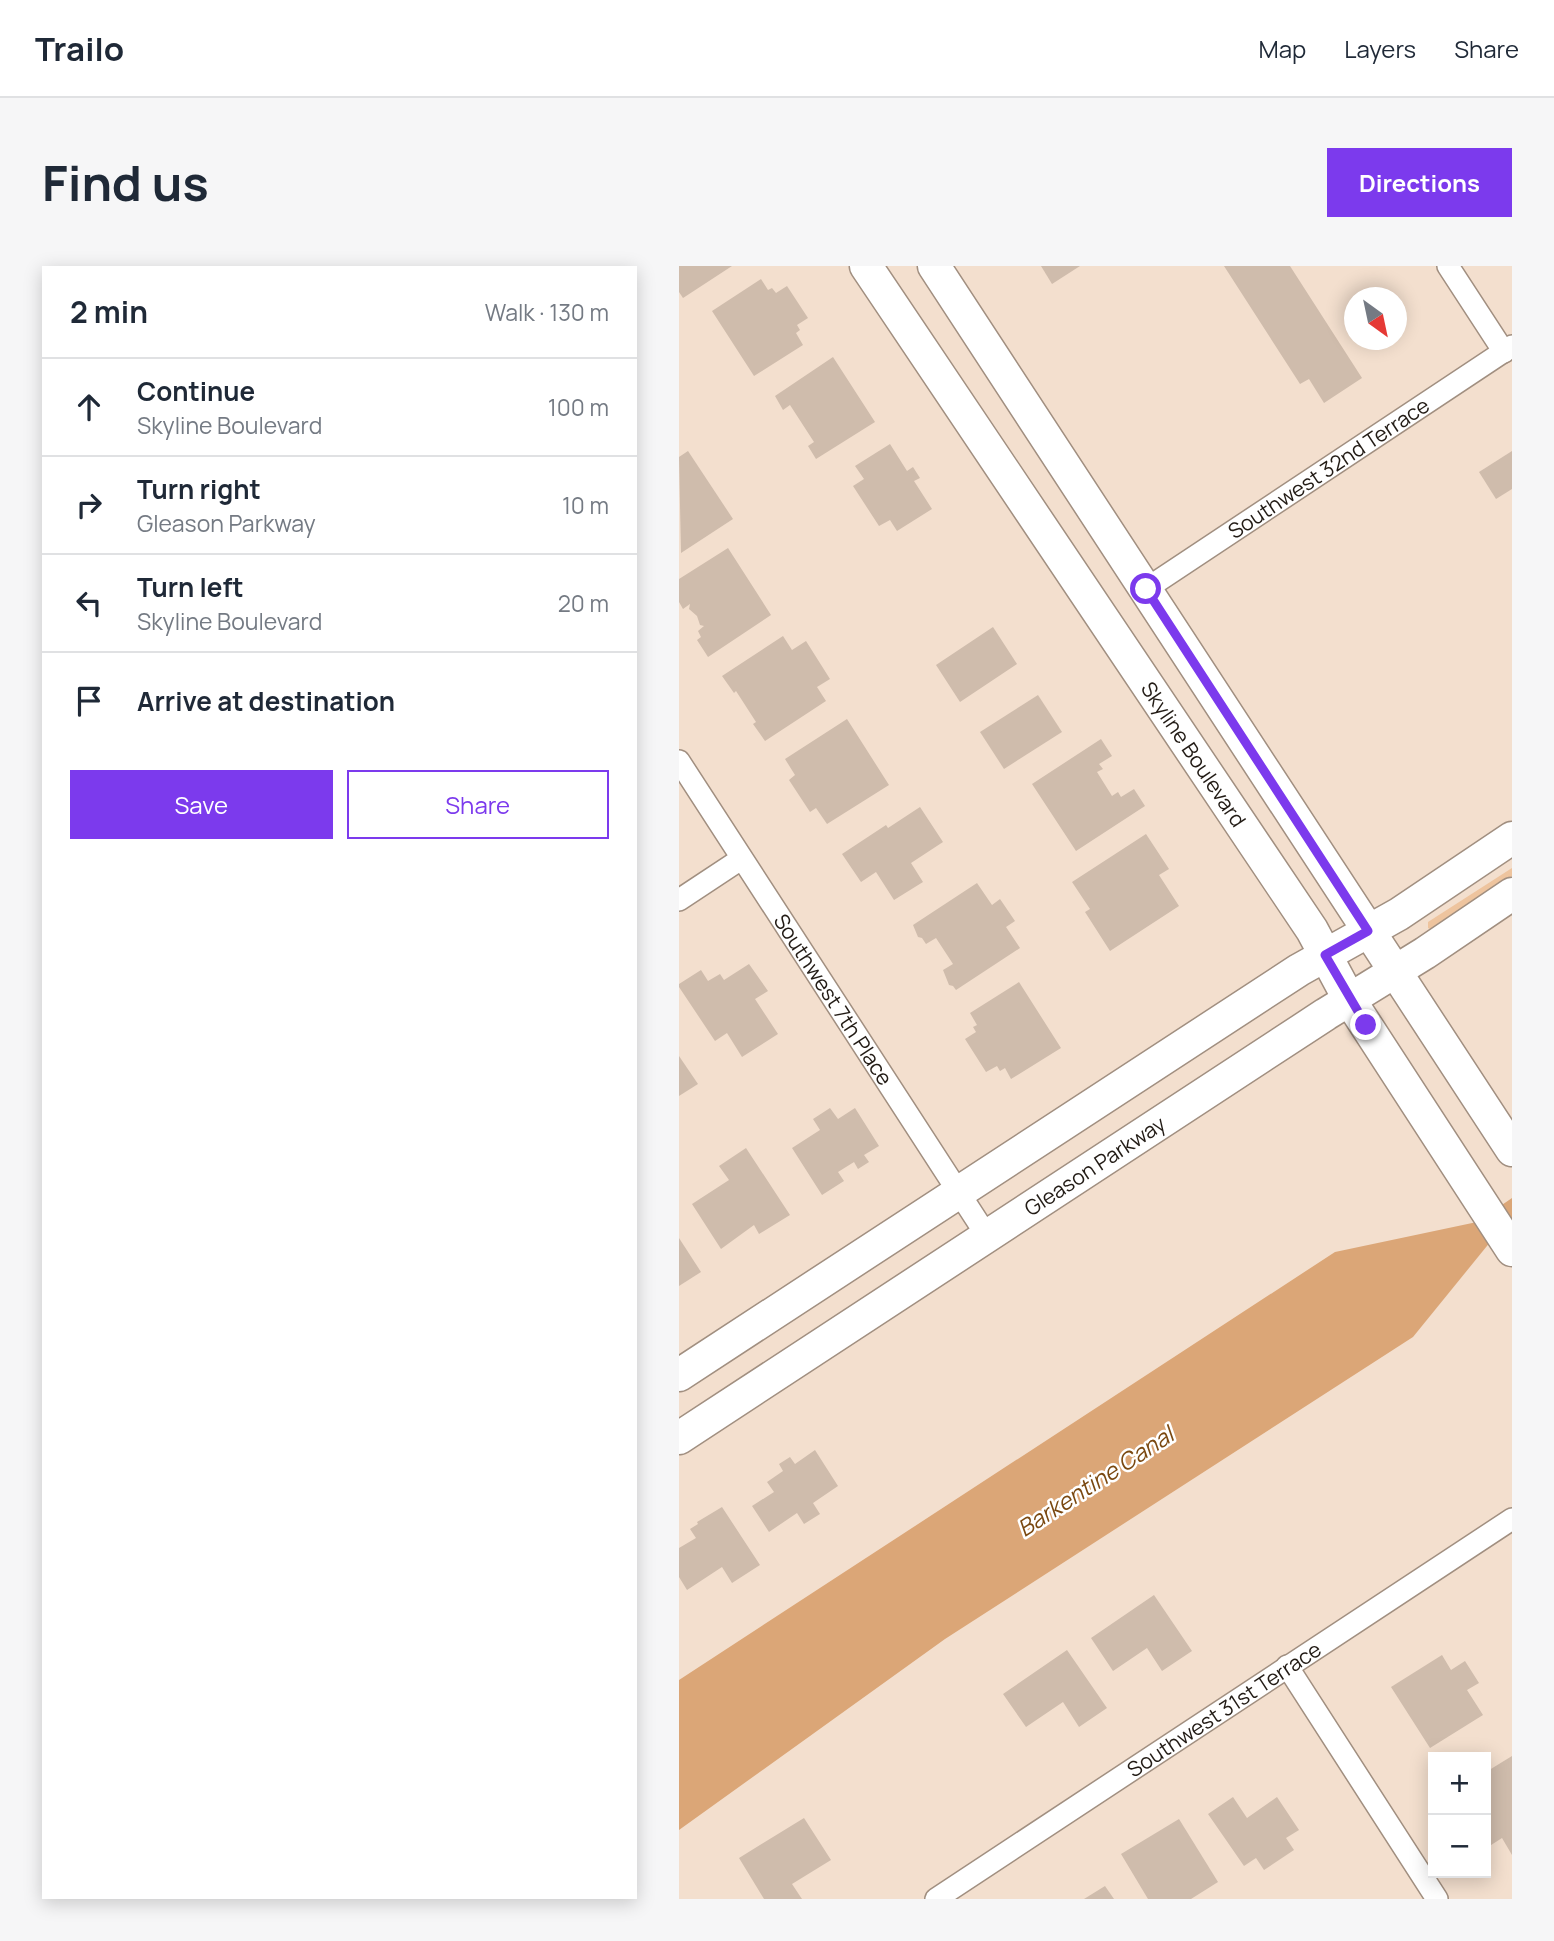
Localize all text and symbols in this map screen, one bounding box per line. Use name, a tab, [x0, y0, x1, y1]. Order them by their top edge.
text: Trailo	[35, 26, 124, 71]
text: Map	[1259, 32, 1306, 65]
text: Layers	[1344, 32, 1416, 65]
text: Share	[1454, 32, 1519, 65]
button: Directions	[1327, 148, 1512, 217]
text: Find us	[42, 149, 209, 216]
north arrow	[1344, 287, 1407, 350]
text: 2 min	[70, 291, 148, 332]
text: Walk · 130 m	[485, 296, 609, 328]
text: Continue	[137, 373, 255, 409]
icon: ahead	[70, 388, 108, 426]
text: 100 m	[548, 391, 609, 423]
street label: Southwest 32nd Terrace	[1222, 391, 1435, 545]
text: Skyline Boulevard	[137, 409, 322, 441]
text: Turn right	[137, 471, 261, 507]
icon: right	[70, 486, 108, 524]
text: 10 m	[562, 489, 609, 521]
text: Gleason Parkway	[137, 507, 316, 539]
text: Turn left	[137, 569, 244, 605]
route start	[1130, 573, 1161, 604]
icon: left	[70, 584, 108, 622]
text: 20 m	[558, 587, 609, 619]
text: Skyline Boulevard	[137, 605, 322, 637]
street label: Skyline Boulevard	[1135, 676, 1253, 832]
icon: arrive	[70, 682, 108, 720]
text: Arrive at destination	[137, 683, 395, 719]
button: Save	[70, 770, 333, 839]
button: Share	[347, 770, 609, 839]
street label: Southwest 7th Place	[768, 908, 899, 1090]
route end	[1350, 1009, 1381, 1040]
street label: Gleason Parkway	[1019, 1109, 1171, 1222]
water label: Barkentine Canal	[1011, 1417, 1182, 1544]
street label: Southwest 31st Terrace	[1122, 1635, 1326, 1783]
map controls	[1428, 1752, 1491, 1878]
button: +	[1428, 1752, 1491, 1815]
button: −	[1428, 1815, 1491, 1878]

